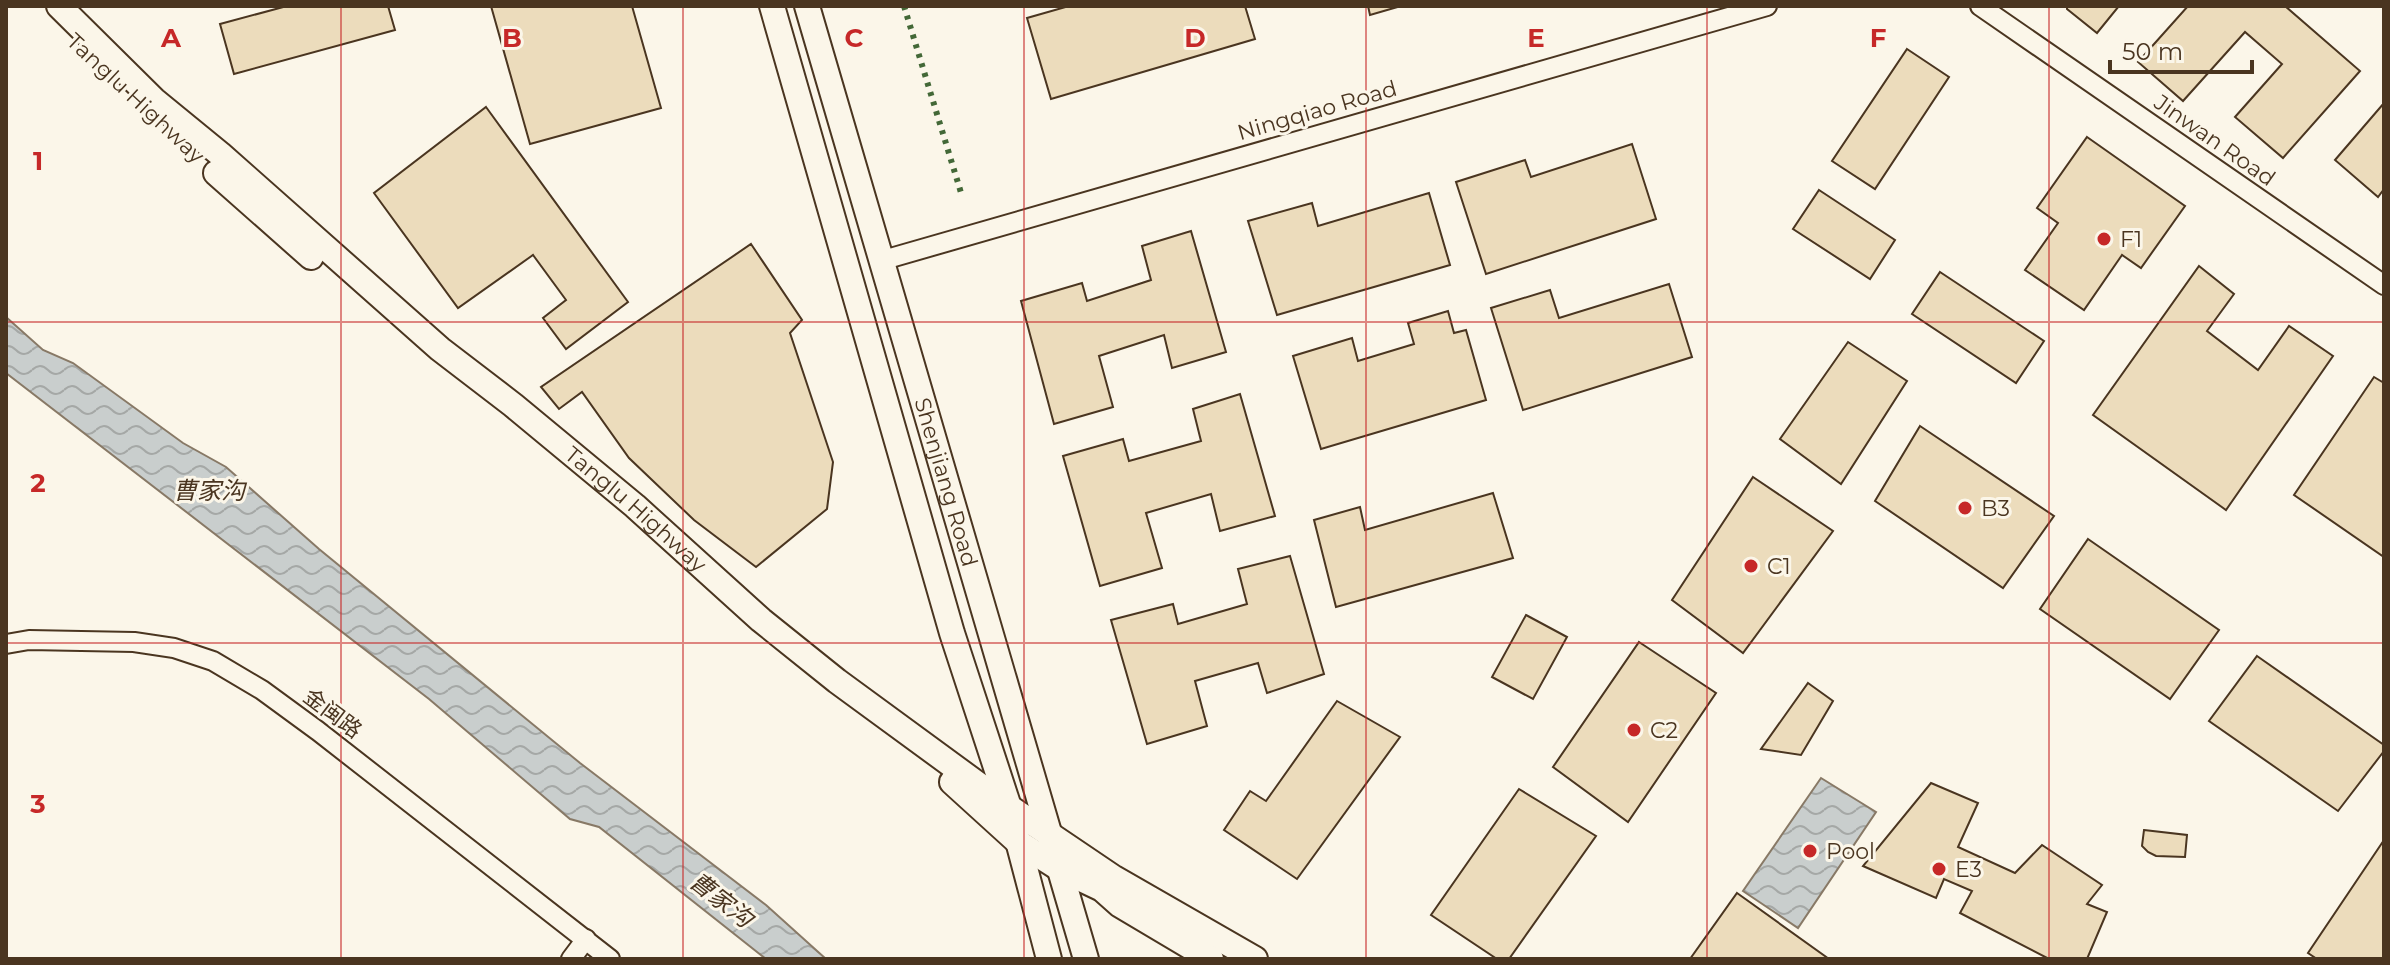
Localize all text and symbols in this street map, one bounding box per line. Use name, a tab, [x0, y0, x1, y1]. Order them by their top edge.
text: A	[160, 22, 182, 54]
text: B	[502, 22, 522, 54]
text: C	[845, 22, 864, 54]
text: D	[1184, 22, 1206, 54]
text: E	[1527, 22, 1545, 54]
text: F	[1870, 22, 1886, 54]
scale bar	[2110, 24, 2252, 74]
street label: Tanglu Highway	[61, 28, 210, 169]
text: 50 m	[2122, 37, 2183, 66]
street label: Ningqiao Road	[1234, 75, 1400, 146]
street label: Jinwan Road	[2148, 88, 2280, 192]
text: 1	[33, 145, 43, 177]
place label: F1	[2120, 226, 2142, 253]
marker: F1	[2095, 230, 2113, 248]
street label: Shenjiang Road	[908, 394, 983, 570]
street label: Tanglu Highway	[559, 441, 712, 578]
text: 2	[30, 467, 46, 499]
water label: 曹家沟	[173, 476, 248, 505]
place label: B3	[1981, 495, 2010, 522]
marker: B3	[1956, 499, 1974, 517]
place label: C1	[1767, 553, 1791, 580]
marker: C1	[1742, 557, 1760, 575]
street label: 金闽路	[298, 683, 367, 744]
place label: C2	[1650, 717, 1678, 744]
marker: C2	[1625, 721, 1643, 739]
text: 3	[29, 788, 46, 820]
place label: Pool	[1826, 838, 1875, 865]
marker: Pool	[1801, 842, 1819, 860]
place label: E3	[1955, 856, 1982, 883]
marker: E3	[1930, 860, 1948, 878]
water label: 曹家沟	[684, 866, 761, 935]

